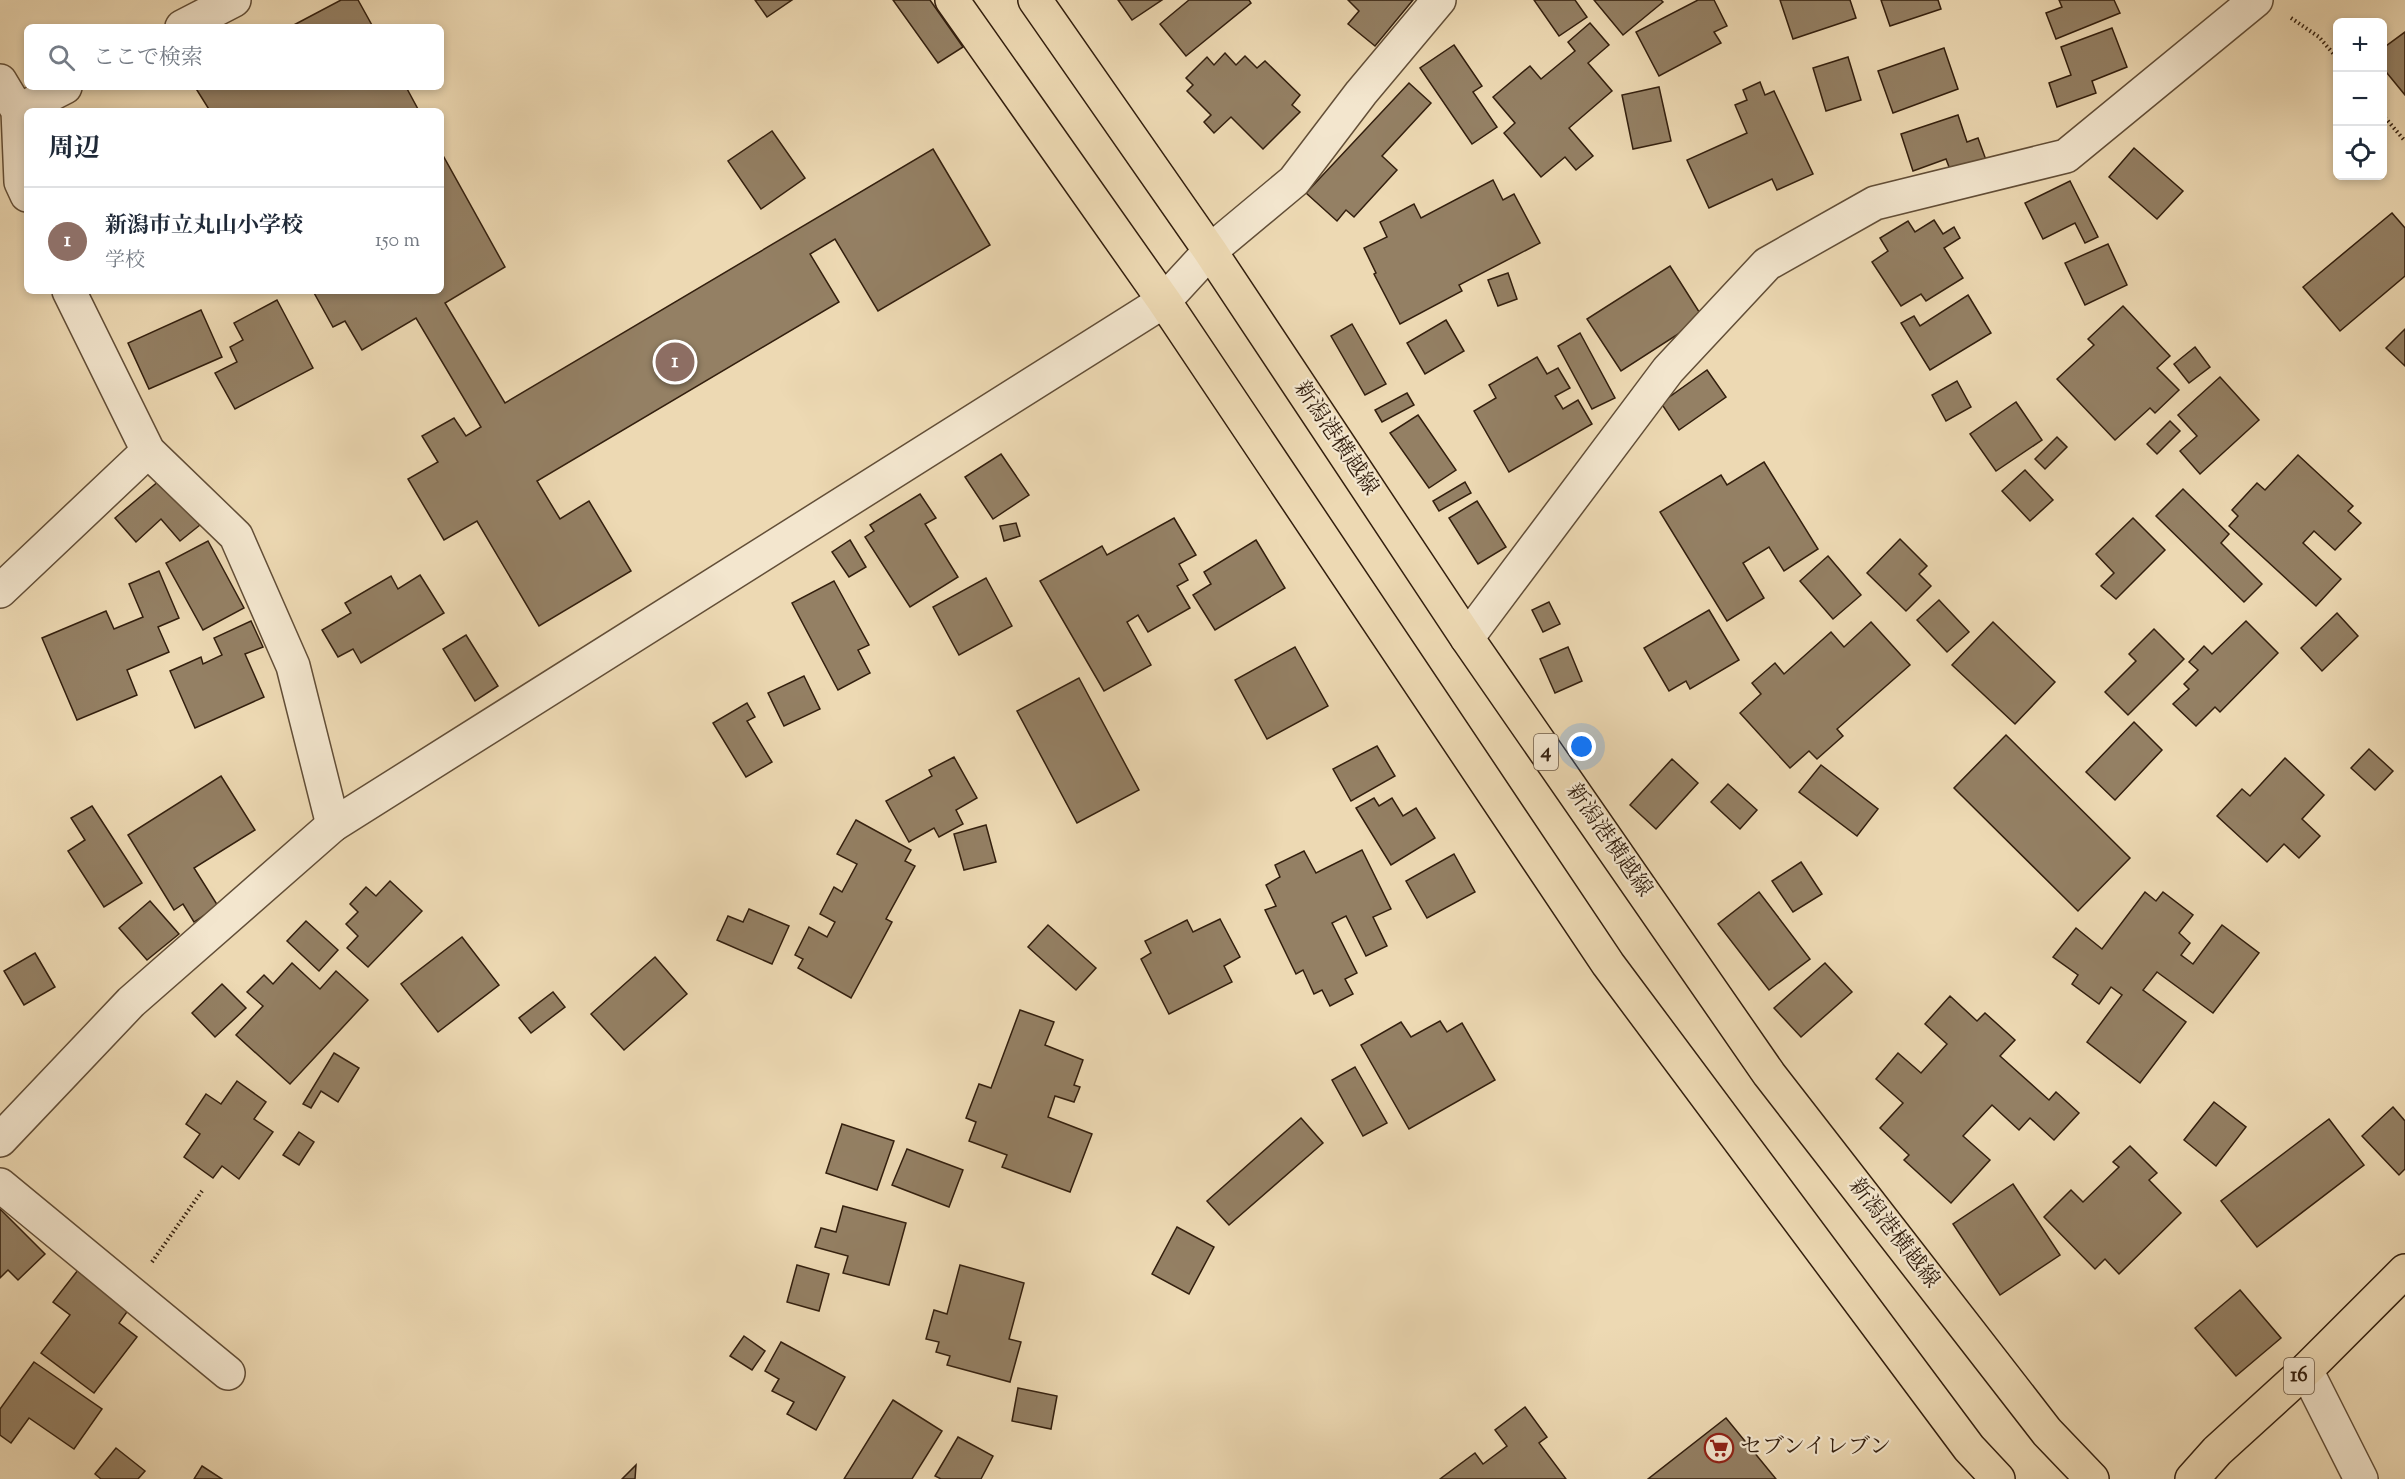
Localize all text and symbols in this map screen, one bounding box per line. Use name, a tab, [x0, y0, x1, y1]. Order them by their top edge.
map controls	[2333, 18, 2387, 180]
button: +	[2333, 18, 2387, 72]
search box	[24, 24, 444, 90]
icon: search	[45, 41, 78, 74]
text: ここで検索	[93, 43, 203, 75]
button: −	[2333, 72, 2387, 126]
button: locate	[2333, 126, 2387, 180]
text: 周辺	[48, 131, 100, 168]
text: 新潟市立丸山小学校	[105, 211, 303, 243]
text: 1	[64, 227, 71, 256]
text: 150 m	[375, 227, 420, 256]
text: 学校	[105, 247, 145, 276]
pin: 1	[656, 340, 694, 385]
street label: 新潟港横越線	[1285, 375, 1385, 503]
your location	[1567, 732, 1596, 761]
road number: 4	[1534, 734, 1558, 770]
street label: 新潟港横越線	[1557, 778, 1659, 904]
street label: 新潟港横越線	[1840, 1172, 1946, 1296]
road number: 16	[2284, 1358, 2314, 1394]
supermarket icon: セブンイレブン	[1703, 1432, 1735, 1464]
place label: セブンイレブン	[1740, 1432, 1891, 1464]

